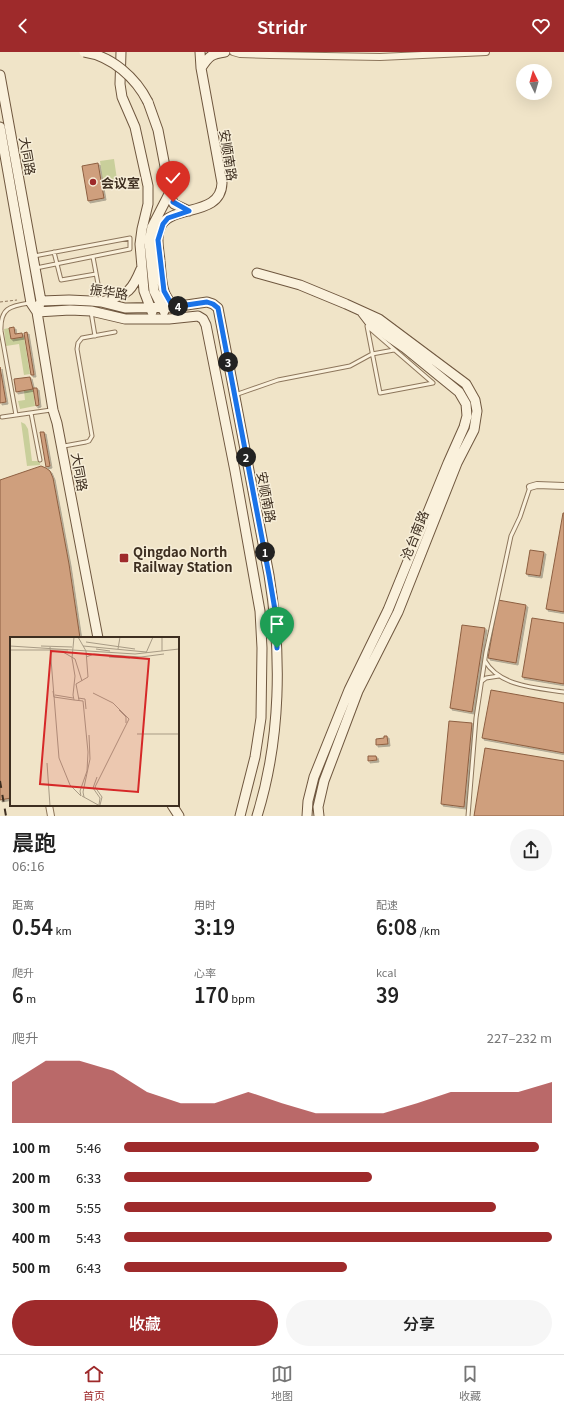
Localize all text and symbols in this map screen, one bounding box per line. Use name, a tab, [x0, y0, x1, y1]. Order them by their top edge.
text: Stridr	[257, 13, 307, 39]
icon: back	[12, 15, 34, 37]
icon: heart	[530, 15, 552, 37]
north arrow	[516, 64, 552, 100]
map controls	[516, 64, 552, 100]
street label: 安顺南路	[216, 128, 242, 182]
street label: 大同路	[15, 135, 41, 177]
pin	[156, 161, 190, 202]
icon: check	[162, 167, 184, 189]
place label: 会议室	[101, 173, 140, 192]
marker: 会议室	[88, 177, 98, 187]
street label: 振华路	[88, 279, 130, 303]
pin: 4	[168, 296, 188, 316]
text: 4	[175, 298, 181, 314]
pin: 3	[218, 352, 238, 372]
text: 3	[225, 354, 231, 370]
pin: 2	[236, 447, 256, 467]
text: 2	[243, 449, 249, 465]
street label: 大同路	[67, 451, 93, 493]
street label: 安顺南路	[253, 470, 281, 524]
street label: 沧台南路	[395, 507, 433, 563]
place label: Qingdao North Railway Station	[133, 542, 233, 576]
pin: 1	[255, 542, 275, 562]
text: 1	[262, 544, 268, 560]
marker: Qingdao North Railway Station	[118, 552, 130, 564]
pin	[260, 607, 294, 648]
icon: arrive	[266, 613, 288, 635]
inset map	[10, 637, 179, 806]
text: 晨跑	[12, 825, 56, 857]
button: share	[510, 829, 552, 871]
text: 06:16	[12, 856, 44, 875]
text: 距离	[12, 896, 34, 912]
text: 用时	[194, 896, 216, 912]
text: 配速	[376, 896, 398, 912]
text: 0.54	[12, 912, 53, 941]
text: 3:19	[194, 912, 235, 941]
text: 6:08	[376, 912, 417, 941]
text: km	[53, 922, 72, 938]
text: /km	[417, 922, 440, 938]
text: 爬升	[12, 964, 34, 980]
text: 心率	[194, 964, 216, 980]
text: kcal	[376, 964, 397, 980]
text: 6	[12, 980, 24, 1009]
text: 170	[194, 980, 229, 1009]
text: 39	[376, 980, 399, 1009]
text: m	[24, 990, 36, 1006]
text: bpm	[229, 990, 255, 1006]
text: 爬升	[12, 1028, 38, 1047]
text: 227–232 m	[487, 1028, 552, 1047]
text: 100 m	[12, 1138, 51, 1157]
text: 5:46	[76, 1138, 101, 1157]
text: 200 m	[12, 1168, 51, 1187]
text: 6:33	[76, 1168, 101, 1187]
text: 300 m	[12, 1198, 51, 1217]
text: 5:55	[76, 1198, 101, 1217]
text: 400 m	[12, 1228, 51, 1247]
text: 5:43	[76, 1228, 101, 1247]
text: 500 m	[12, 1258, 51, 1277]
text: 6:43	[76, 1258, 101, 1277]
button: 收藏	[12, 1300, 278, 1346]
button: 分享	[286, 1300, 552, 1346]
tab: 首页	[83, 1363, 105, 1403]
tab: 地图	[271, 1363, 293, 1403]
tab: 收藏	[459, 1363, 481, 1403]

